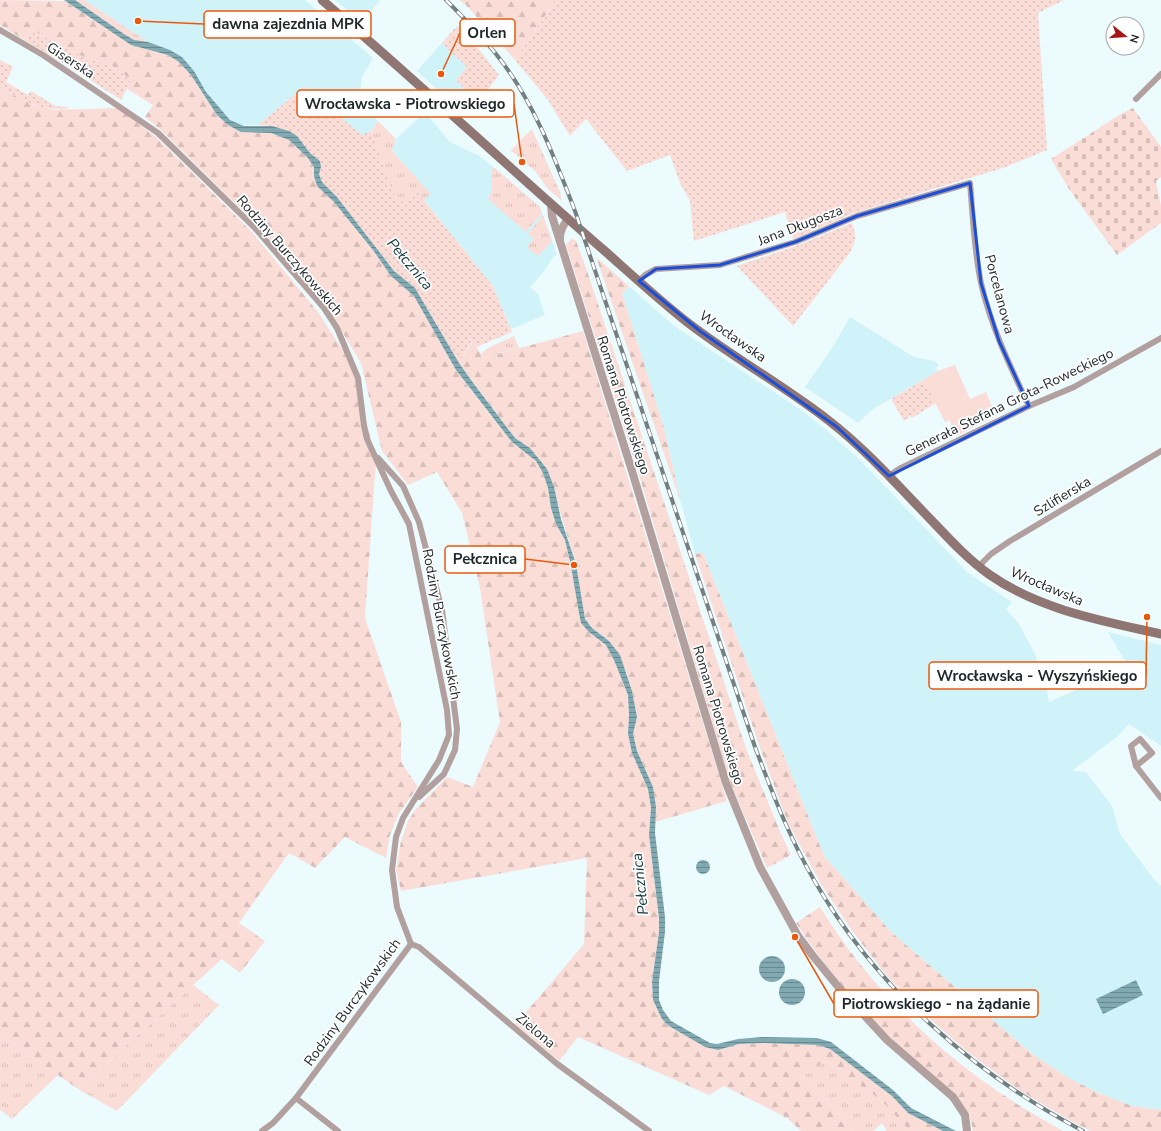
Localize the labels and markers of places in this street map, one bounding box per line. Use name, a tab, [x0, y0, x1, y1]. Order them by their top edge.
callout: dawna zajezdnia MPK	[204, 11, 371, 38]
callout: Orlen	[460, 19, 515, 46]
callout: Wrocławska - Piotrowskiego	[297, 90, 514, 117]
callout: Pełcznica	[445, 546, 525, 573]
callout: Wrocławska - Wyszyńskiego	[929, 662, 1146, 689]
callout: Piotrowskiego - na żądanie	[834, 990, 1038, 1017]

